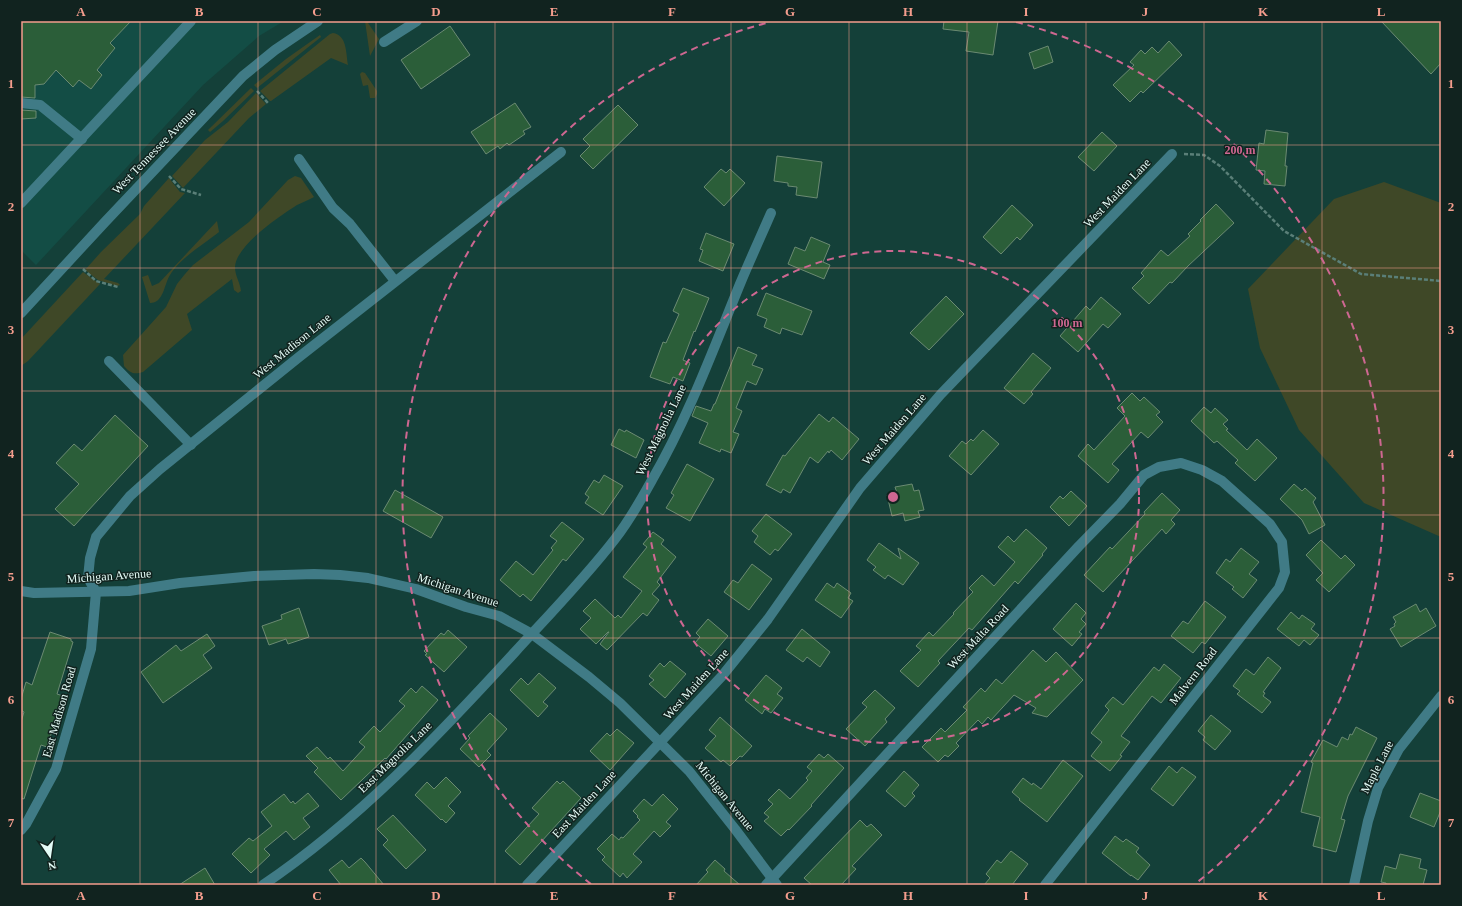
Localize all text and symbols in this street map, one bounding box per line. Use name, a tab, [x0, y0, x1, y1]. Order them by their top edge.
text: A	[76, 4, 86, 19]
text: B	[195, 4, 204, 19]
text: C	[312, 4, 322, 19]
text: D	[431, 4, 441, 19]
text: E	[550, 4, 558, 19]
text: F	[668, 4, 676, 19]
text: G	[785, 4, 795, 19]
text: H	[903, 4, 913, 19]
text: I	[1023, 4, 1029, 19]
text: J	[1142, 4, 1149, 19]
text: K	[1258, 4, 1269, 19]
text: L	[1377, 4, 1386, 19]
text: 1	[8, 76, 14, 91]
text: 1	[1448, 76, 1454, 91]
street label: West Tennessee Avenue	[109, 105, 199, 197]
text: 200 m	[1225, 143, 1256, 157]
street label: West Maiden Lane	[1081, 156, 1153, 230]
text: 2	[8, 199, 14, 214]
text: 2	[1448, 199, 1454, 214]
street label: West Madison Lane	[250, 310, 334, 382]
text: 100 m	[1052, 316, 1083, 330]
text: 3	[8, 322, 15, 337]
text: 3	[1448, 322, 1455, 337]
street label: West Magnolia Lane	[633, 382, 689, 478]
street label: West Maiden Lane	[859, 390, 929, 468]
text: 4	[8, 446, 15, 461]
text: 4	[1448, 446, 1455, 461]
centre of rings	[886, 490, 900, 504]
street label: Michigan Avenue	[66, 566, 152, 586]
text: 5	[8, 569, 15, 584]
text: 5	[1448, 569, 1455, 584]
street label: Michigan Avenue	[416, 570, 500, 610]
street label: West Malta Road	[945, 602, 1011, 672]
street label: Malvern Road	[1166, 645, 1220, 707]
street label: West Maiden Lane	[661, 646, 731, 722]
street label: East Madison Road	[39, 665, 79, 759]
text: 6	[8, 692, 15, 707]
text: 6	[1448, 692, 1455, 707]
street label: East Magnolia Lane	[355, 718, 435, 796]
street label: Maple Lane	[1358, 738, 1396, 796]
street label: Michigan Avenue	[693, 759, 757, 833]
street label: East Maiden Lane	[549, 767, 619, 841]
text: 7	[8, 815, 15, 830]
text: 7	[1448, 815, 1455, 830]
north arrow	[30, 836, 70, 876]
text: N	[47, 859, 57, 872]
text: A	[76, 888, 86, 903]
text: B	[195, 888, 204, 903]
text: C	[312, 888, 322, 903]
text: D	[431, 888, 441, 903]
text: E	[550, 888, 558, 903]
text: F	[668, 888, 676, 903]
text: G	[785, 888, 795, 903]
text: H	[903, 888, 913, 903]
text: I	[1023, 888, 1029, 903]
text: J	[1142, 888, 1149, 903]
text: K	[1258, 888, 1269, 903]
text: L	[1377, 888, 1386, 903]

